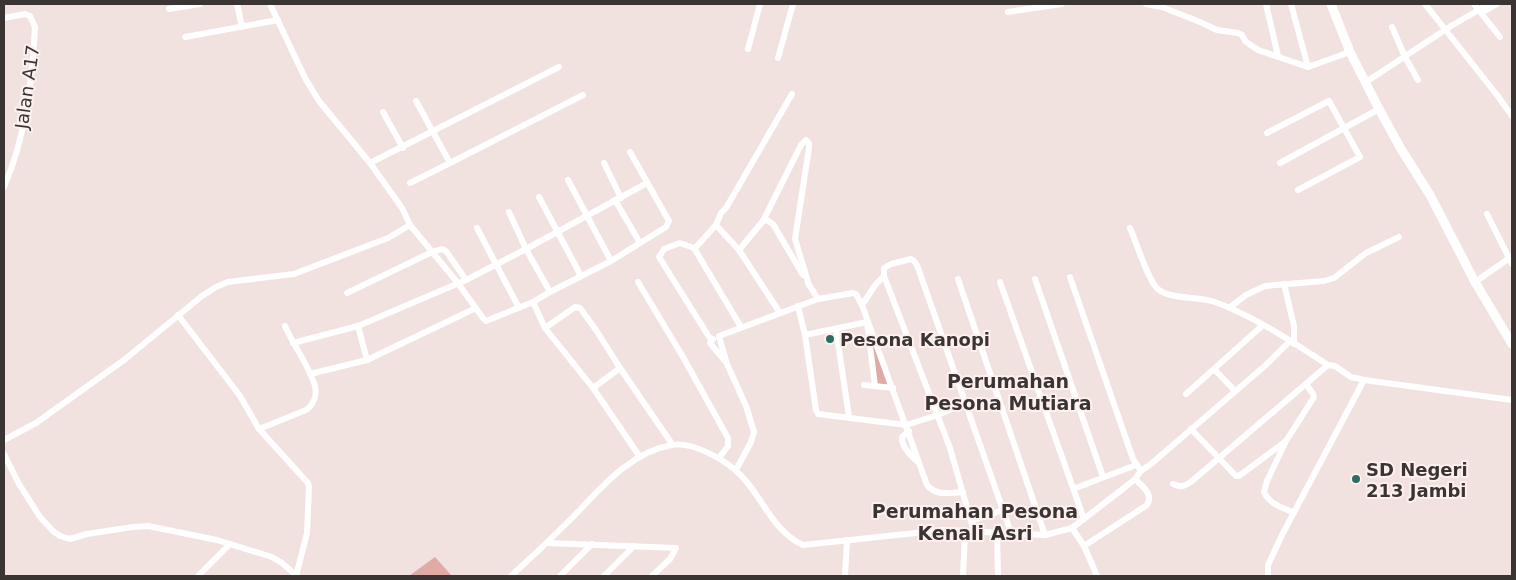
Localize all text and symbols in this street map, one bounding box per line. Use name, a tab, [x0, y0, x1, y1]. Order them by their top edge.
street label: Jalan A17	[11, 44, 43, 131]
place label: Pesona Kanopi	[840, 329, 990, 350]
marker: Pesona Kanopi	[824, 333, 836, 345]
district label: Perumahan Pesona Mutiara	[924, 370, 1092, 414]
place label: SD Negeri 213 Jambi	[1366, 459, 1468, 501]
marker: SD Negeri 213 Jambi	[1350, 473, 1362, 485]
district label: Perumahan Pesona Kenali Asri	[872, 500, 1078, 544]

